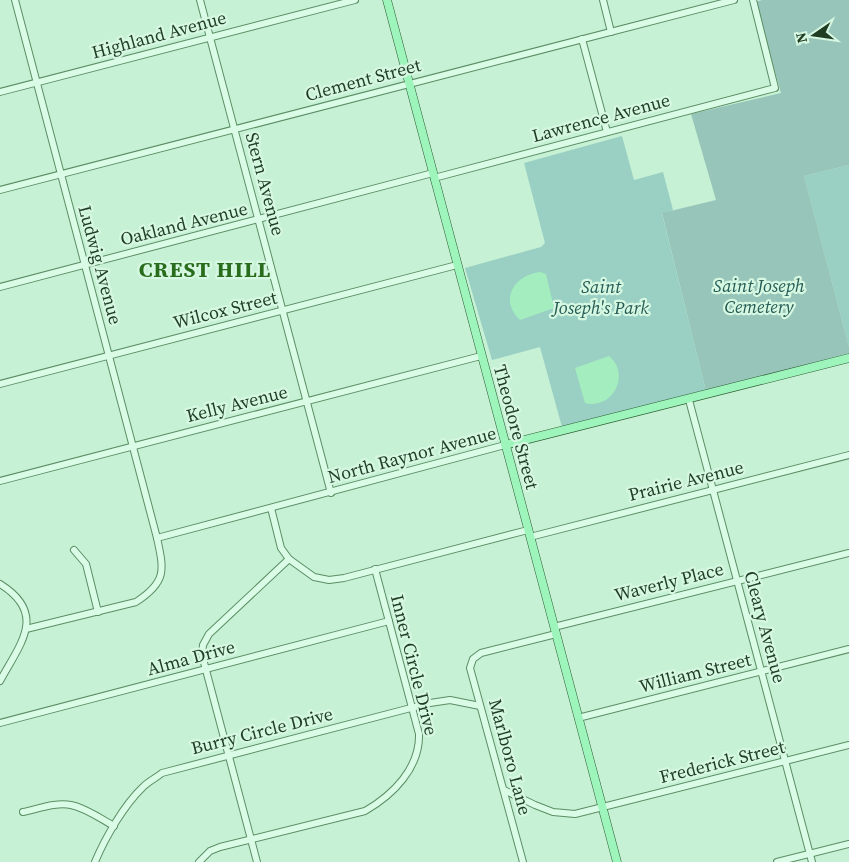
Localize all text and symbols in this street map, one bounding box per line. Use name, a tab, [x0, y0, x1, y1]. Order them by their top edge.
street label: Highland Avenue	[89, 5, 229, 64]
north arrow	[789, 10, 839, 60]
text: N	[790, 31, 812, 45]
street label: Clement Street	[302, 52, 424, 107]
street label: Lawrence Avenue	[529, 87, 673, 148]
street label: Stern Avenue	[240, 129, 291, 238]
street label: Oakland Avenue	[118, 196, 250, 251]
street label: Ludwig Avenue	[73, 203, 128, 327]
district label: CREST HILL	[139, 254, 271, 284]
park label: Saint Joseph Cemetery	[713, 273, 805, 319]
park label: Saint Joseph's Park	[550, 274, 649, 320]
street label: Wilcox Street	[170, 285, 280, 334]
street label: Theodore Street	[488, 362, 545, 492]
street label: Kelly Avenue	[184, 379, 290, 428]
street label: North Raynor Avenue	[325, 420, 499, 489]
street label: Prairie Avenue	[626, 454, 746, 507]
street label: Waverly Place	[612, 556, 726, 607]
street label: Cleary Avenue	[739, 568, 792, 686]
street label: Inner Circle Drive	[385, 592, 444, 738]
street label: Alma Drive	[144, 634, 238, 681]
street label: William Street	[636, 647, 754, 698]
street label: Marlboro Lane	[483, 696, 538, 818]
street label: Burry Circle Drive	[188, 701, 335, 760]
street label: Frederick Street	[657, 734, 787, 789]

